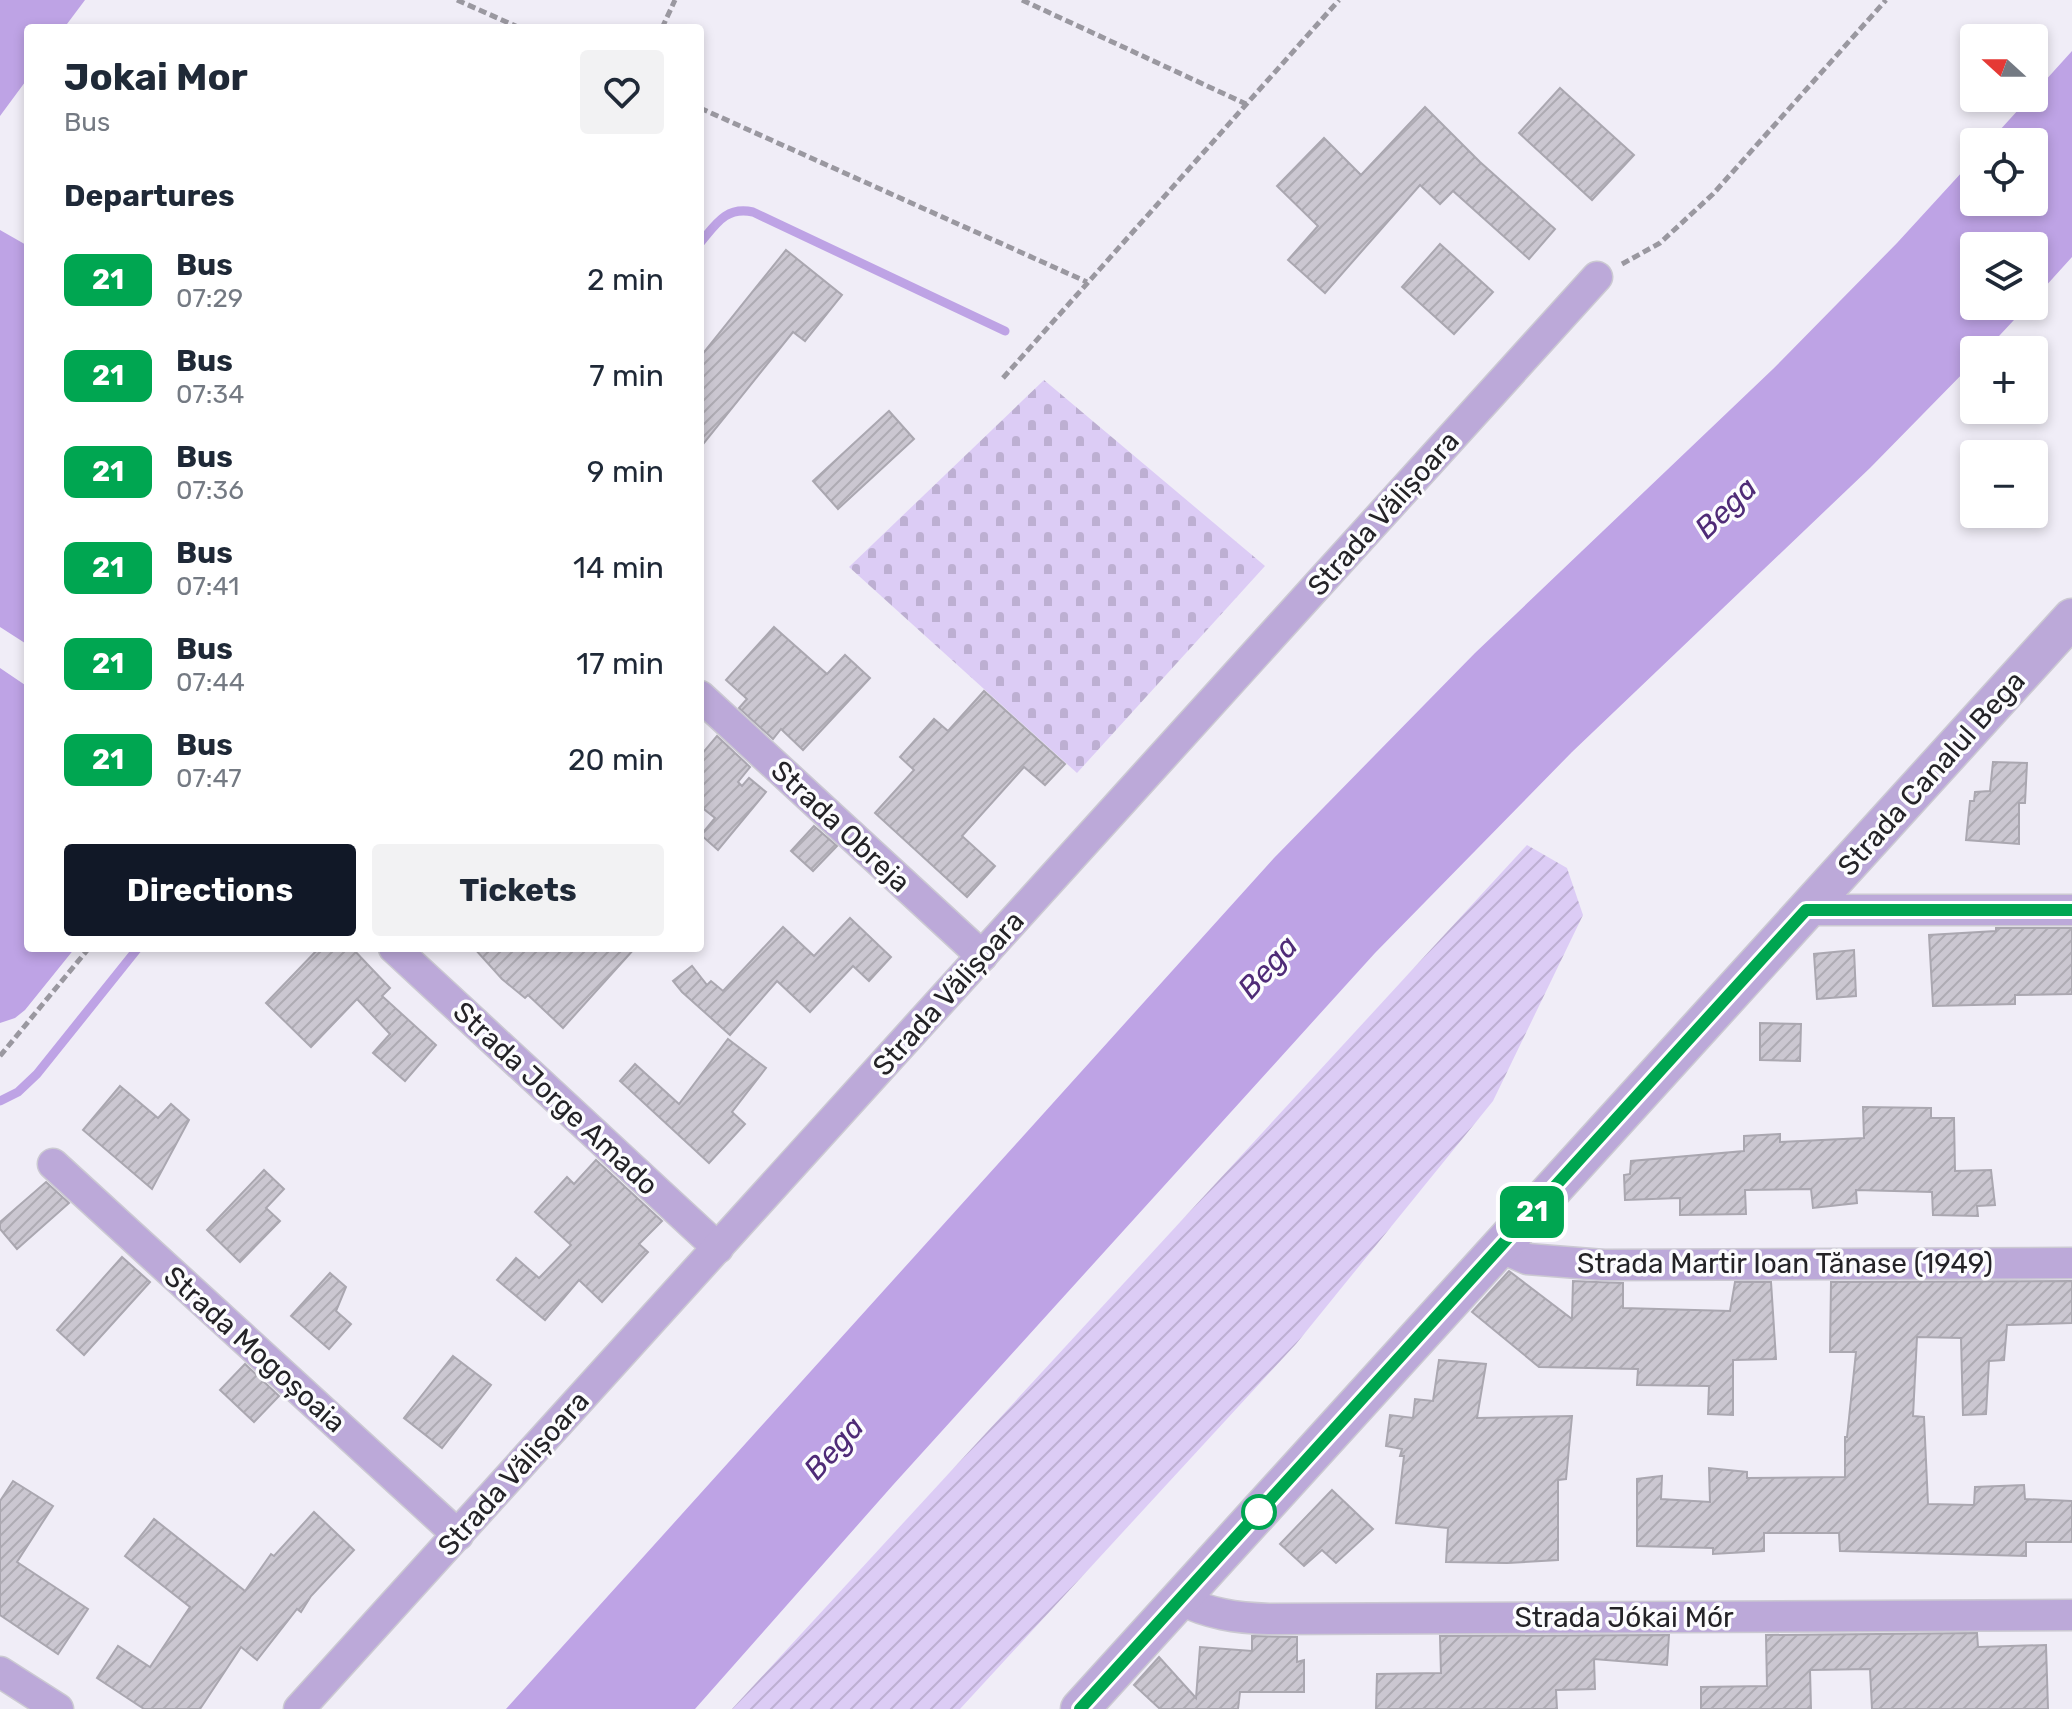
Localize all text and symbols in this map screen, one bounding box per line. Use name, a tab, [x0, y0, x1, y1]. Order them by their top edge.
north arrow	[1960, 24, 2048, 112]
map controls	[1960, 24, 2048, 528]
button: heart	[580, 50, 664, 134]
text: Jokai Mor	[64, 54, 248, 100]
text: Bus	[64, 107, 110, 138]
button: locate	[1960, 128, 2048, 216]
text: Departures	[64, 178, 235, 214]
button: layers	[1960, 232, 2048, 320]
text: Bus	[176, 247, 233, 283]
text: 2 min	[587, 262, 664, 298]
text: 21	[92, 263, 124, 296]
text: 07:29	[176, 283, 243, 314]
button: +	[1960, 336, 2048, 424]
text: Bus	[176, 343, 233, 379]
text: 7 min	[589, 358, 664, 394]
text: 21	[92, 359, 124, 392]
text: 07:34	[176, 379, 244, 410]
street label: Strada Vălișoara	[1301, 424, 1466, 602]
text: Bus	[176, 439, 233, 475]
button: −	[1960, 440, 2048, 528]
text: 9 min	[587, 454, 664, 490]
text: 21	[92, 455, 124, 488]
water label: Bega	[1687, 470, 1765, 546]
text: 07:36	[176, 475, 244, 506]
text: Bus	[176, 535, 233, 571]
text: 14 min	[573, 550, 664, 586]
text: 21	[92, 551, 124, 584]
text: 07:41	[176, 571, 239, 602]
text: Bus	[176, 631, 233, 667]
text: 17 min	[576, 646, 664, 682]
text: 21	[92, 647, 124, 680]
street label: Strada Canalul Bega	[1831, 664, 2032, 882]
text: 07:44	[176, 667, 245, 698]
text: Bus	[176, 727, 233, 763]
text: 20 min	[568, 742, 664, 778]
text: 21	[92, 743, 124, 776]
street label: Strada Obreja	[765, 754, 917, 899]
text: 07:47	[176, 763, 242, 794]
button: Directions	[64, 844, 356, 936]
button: Tickets	[372, 844, 664, 936]
street label: Strada Vălișoara	[866, 904, 1031, 1082]
water label: Bega	[1230, 928, 1306, 1006]
street label: Strada Jorge Amado	[447, 995, 665, 1202]
line badge: 21	[1496, 1186, 1568, 1238]
text: 21	[1516, 1195, 1548, 1228]
street label: Strada Martir Ioan Tănase (1949)	[1577, 1247, 1993, 1280]
street label: Strada Mogoșoaia	[157, 1259, 352, 1439]
street label: Strada Vălișoara	[431, 1384, 596, 1562]
water label: Bega	[796, 1409, 872, 1487]
unlabelled marker	[1242, 1495, 1276, 1529]
street label: Strada Jókai Mór	[1514, 1601, 1734, 1634]

